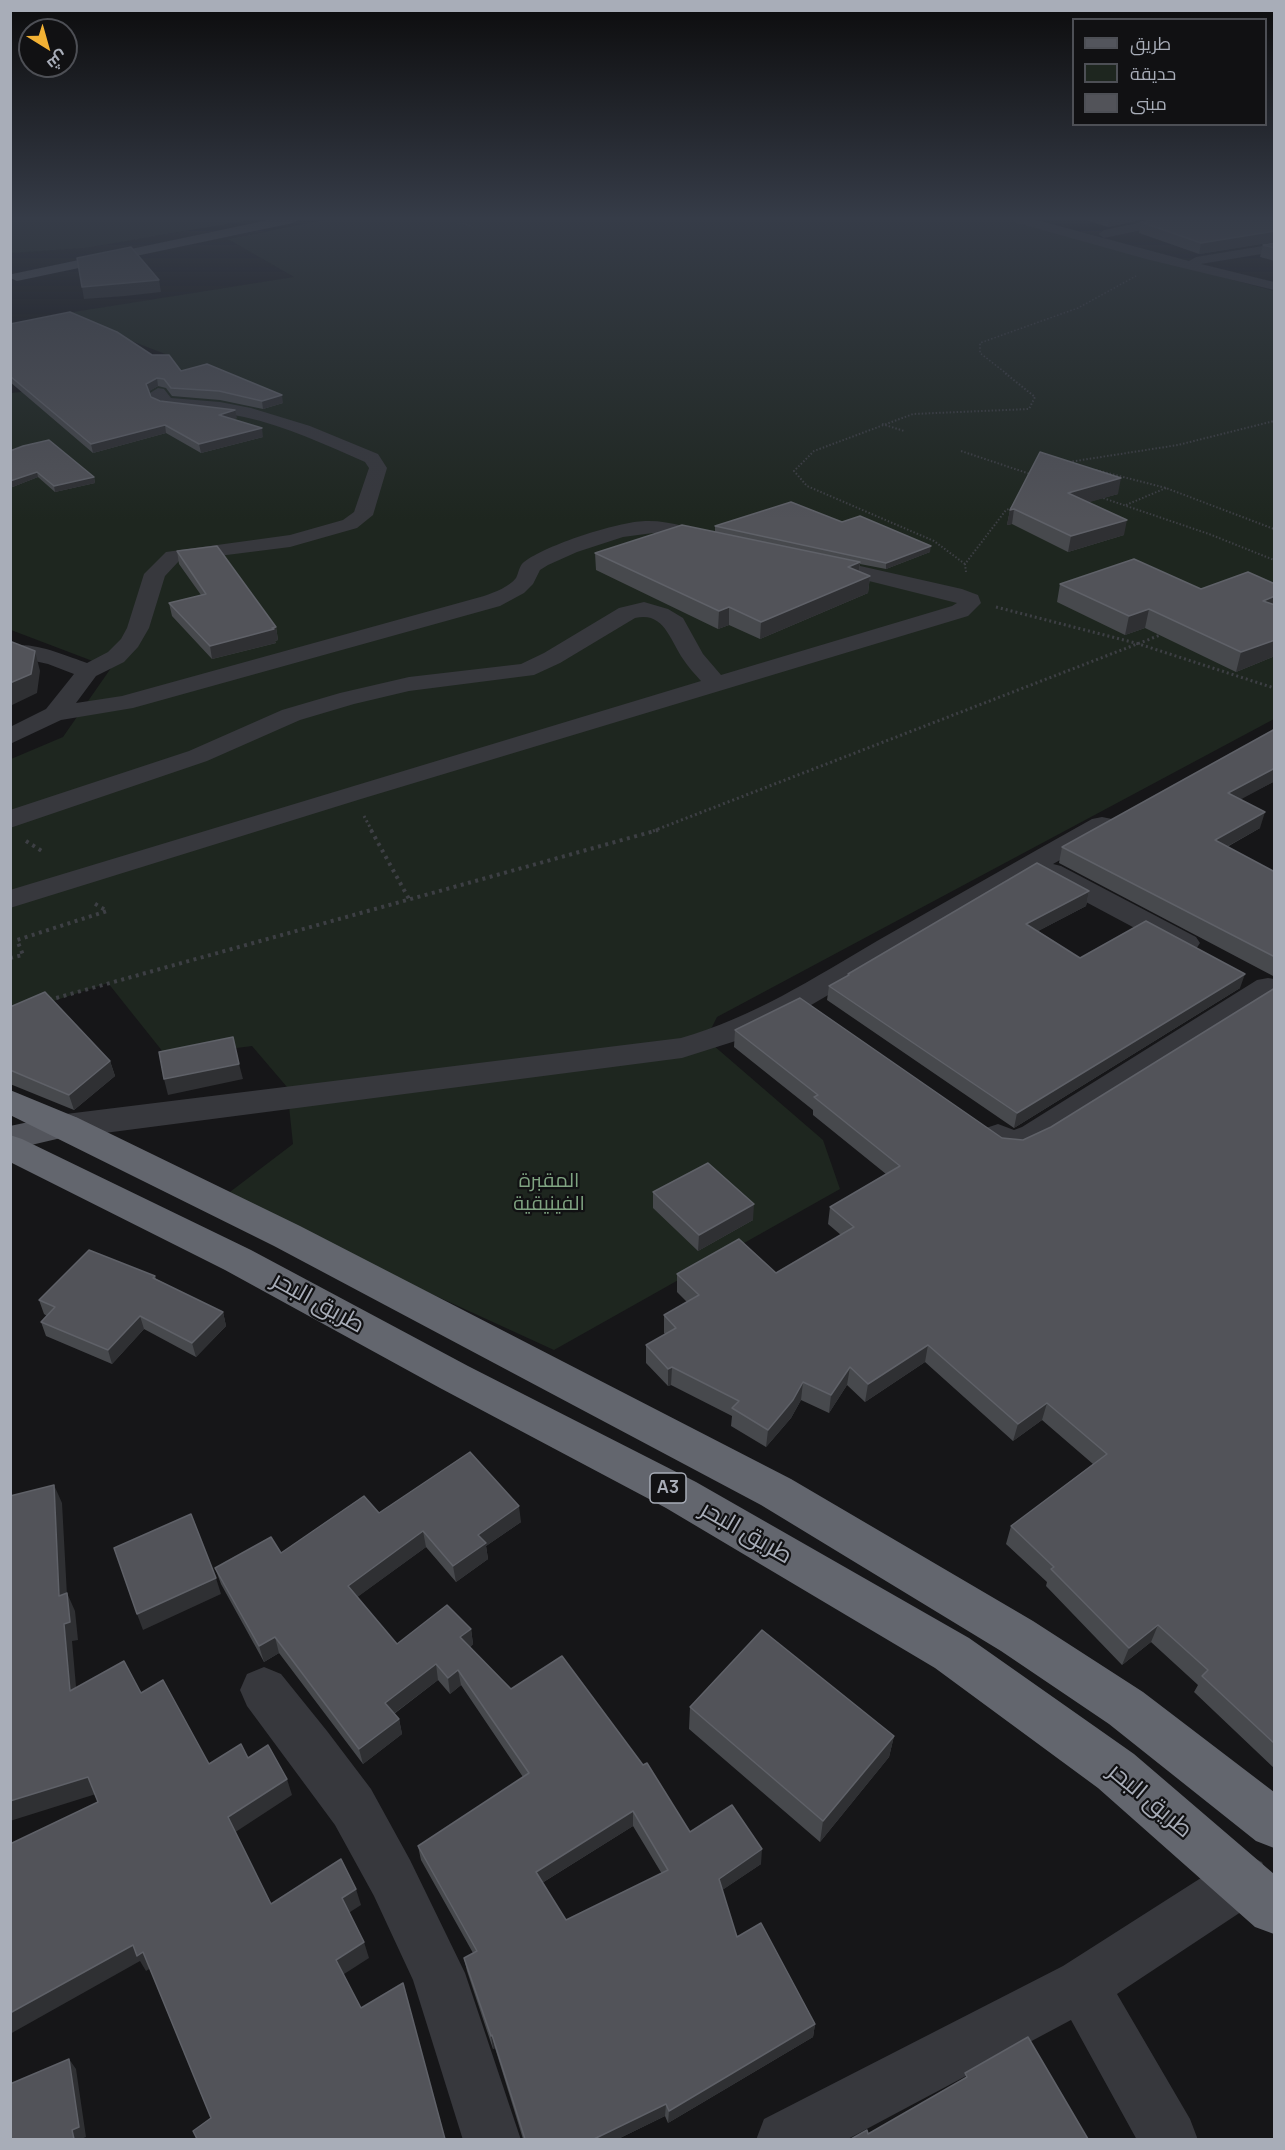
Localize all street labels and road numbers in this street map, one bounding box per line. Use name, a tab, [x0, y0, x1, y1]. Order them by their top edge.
street label: طريق البحر	[267, 1266, 369, 1340]
road number: A3	[650, 1473, 686, 1503]
street label: طريق البحر	[695, 1495, 797, 1571]
street label: طريق البحر	[1102, 1757, 1198, 1845]

